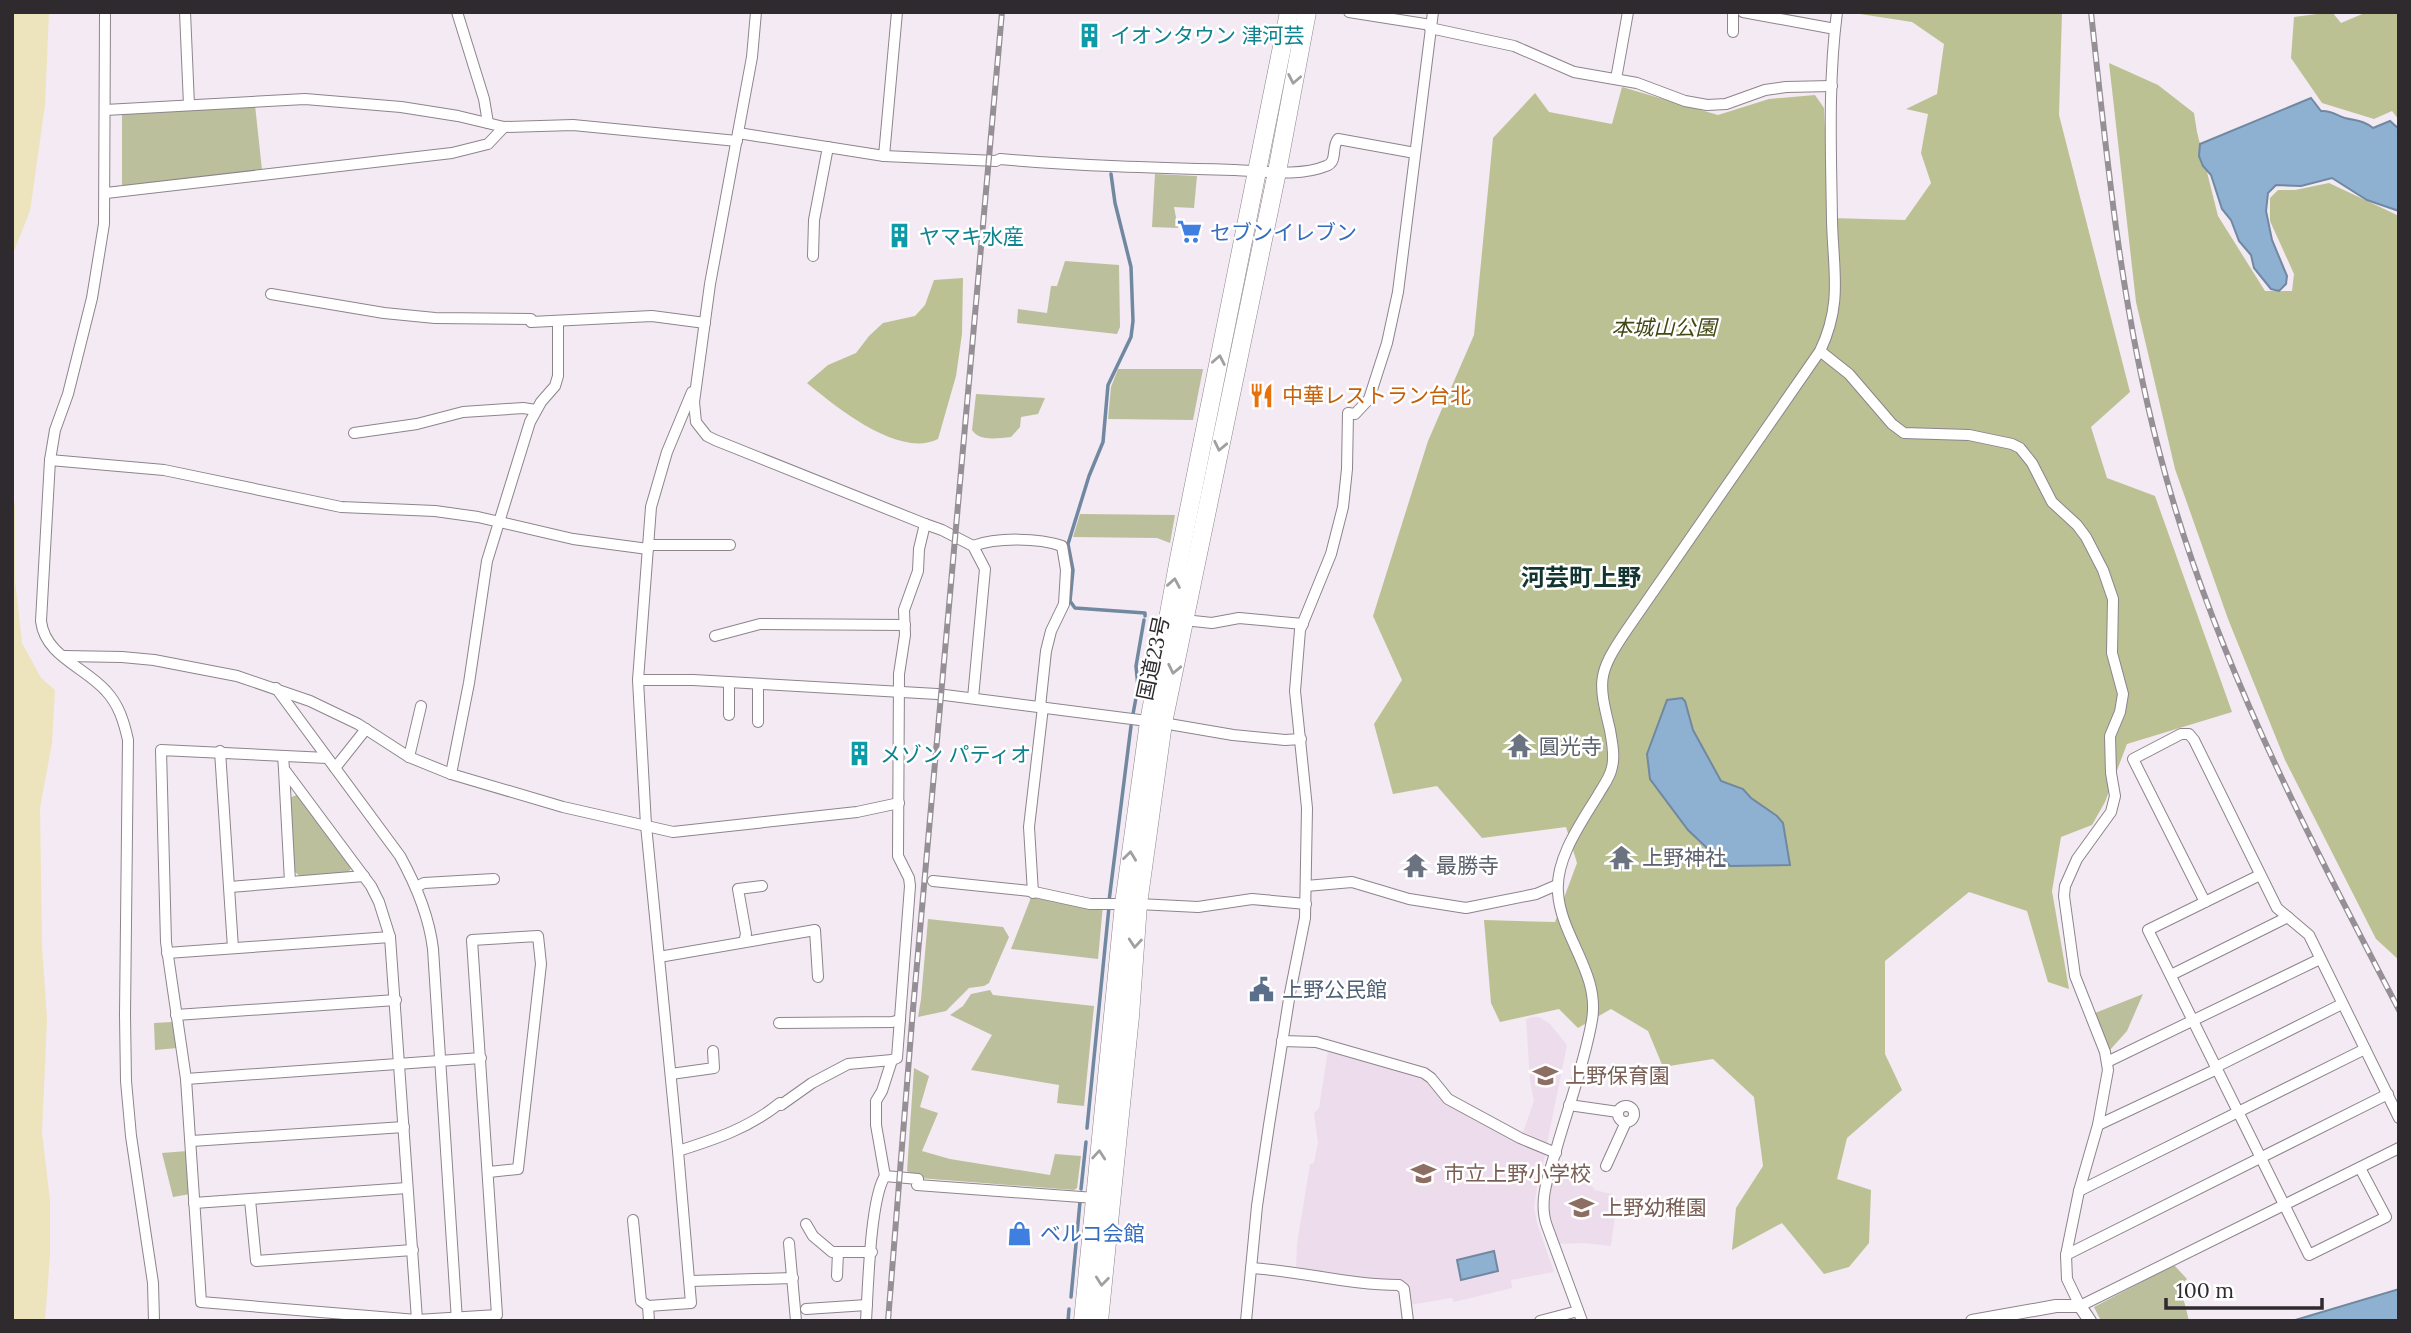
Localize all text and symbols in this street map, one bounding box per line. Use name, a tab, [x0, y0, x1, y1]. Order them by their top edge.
building icon: イオンタウン 津河芸	[1076, 21, 1104, 49]
place label: イオンタウン 津河芸	[1110, 22, 1305, 49]
one-way arrow	[1287, 73, 1302, 85]
supermarket icon: セブンイレブン	[1176, 218, 1204, 246]
place label: セブンイレブン	[1210, 219, 1357, 246]
building icon: ヤマキ水産	[885, 222, 913, 250]
place label: ヤマキ水産	[919, 223, 1024, 250]
park label: 本城山公園	[1612, 314, 1719, 341]
one-way arrow	[1211, 354, 1226, 366]
restaurant icon: 中華レストラン台北	[1248, 381, 1276, 409]
place label: 中華レストラン台北	[1282, 382, 1471, 409]
one-way arrow	[1213, 440, 1228, 452]
district label: 河芸町上野	[1521, 562, 1641, 593]
one-way arrow	[1166, 577, 1181, 589]
street label: 国道23号	[1131, 613, 1175, 703]
one-way arrow	[1167, 663, 1182, 675]
temple icon: 圓光寺	[1505, 732, 1533, 760]
place label: 圓光寺	[1539, 733, 1602, 760]
building icon: メゾン パティオ	[846, 740, 874, 768]
place label: メゾン パティオ	[880, 741, 1031, 768]
temple icon: 上野神社	[1608, 843, 1636, 871]
place label: 上野神社	[1642, 844, 1726, 871]
one-way arrow	[1123, 850, 1138, 862]
temple icon: 最勝寺	[1402, 851, 1430, 879]
place label: 最勝寺	[1436, 852, 1499, 879]
one-way arrow	[1128, 938, 1143, 949]
public building icon: 上野公民館	[1248, 975, 1276, 1003]
place label: 上野公民館	[1282, 976, 1387, 1003]
school or university icon: 上野保育園	[1531, 1061, 1559, 1089]
place label: 上野保育園	[1565, 1062, 1670, 1089]
one-way arrow	[1091, 1149, 1106, 1160]
school or university icon: 市立上野小学校	[1410, 1159, 1438, 1187]
place label: 市立上野小学校	[1444, 1160, 1591, 1187]
school or university icon: 上野幼稚園	[1568, 1193, 1596, 1221]
place label: 上野幼稚園	[1602, 1194, 1707, 1221]
shop icon: ベルコ会館	[1006, 1219, 1034, 1247]
place label: ベルコ会館	[1040, 1220, 1145, 1247]
scale bar	[2166, 1266, 2322, 1310]
one-way arrow	[1095, 1275, 1110, 1287]
text: 100 m	[2176, 1277, 2234, 1304]

